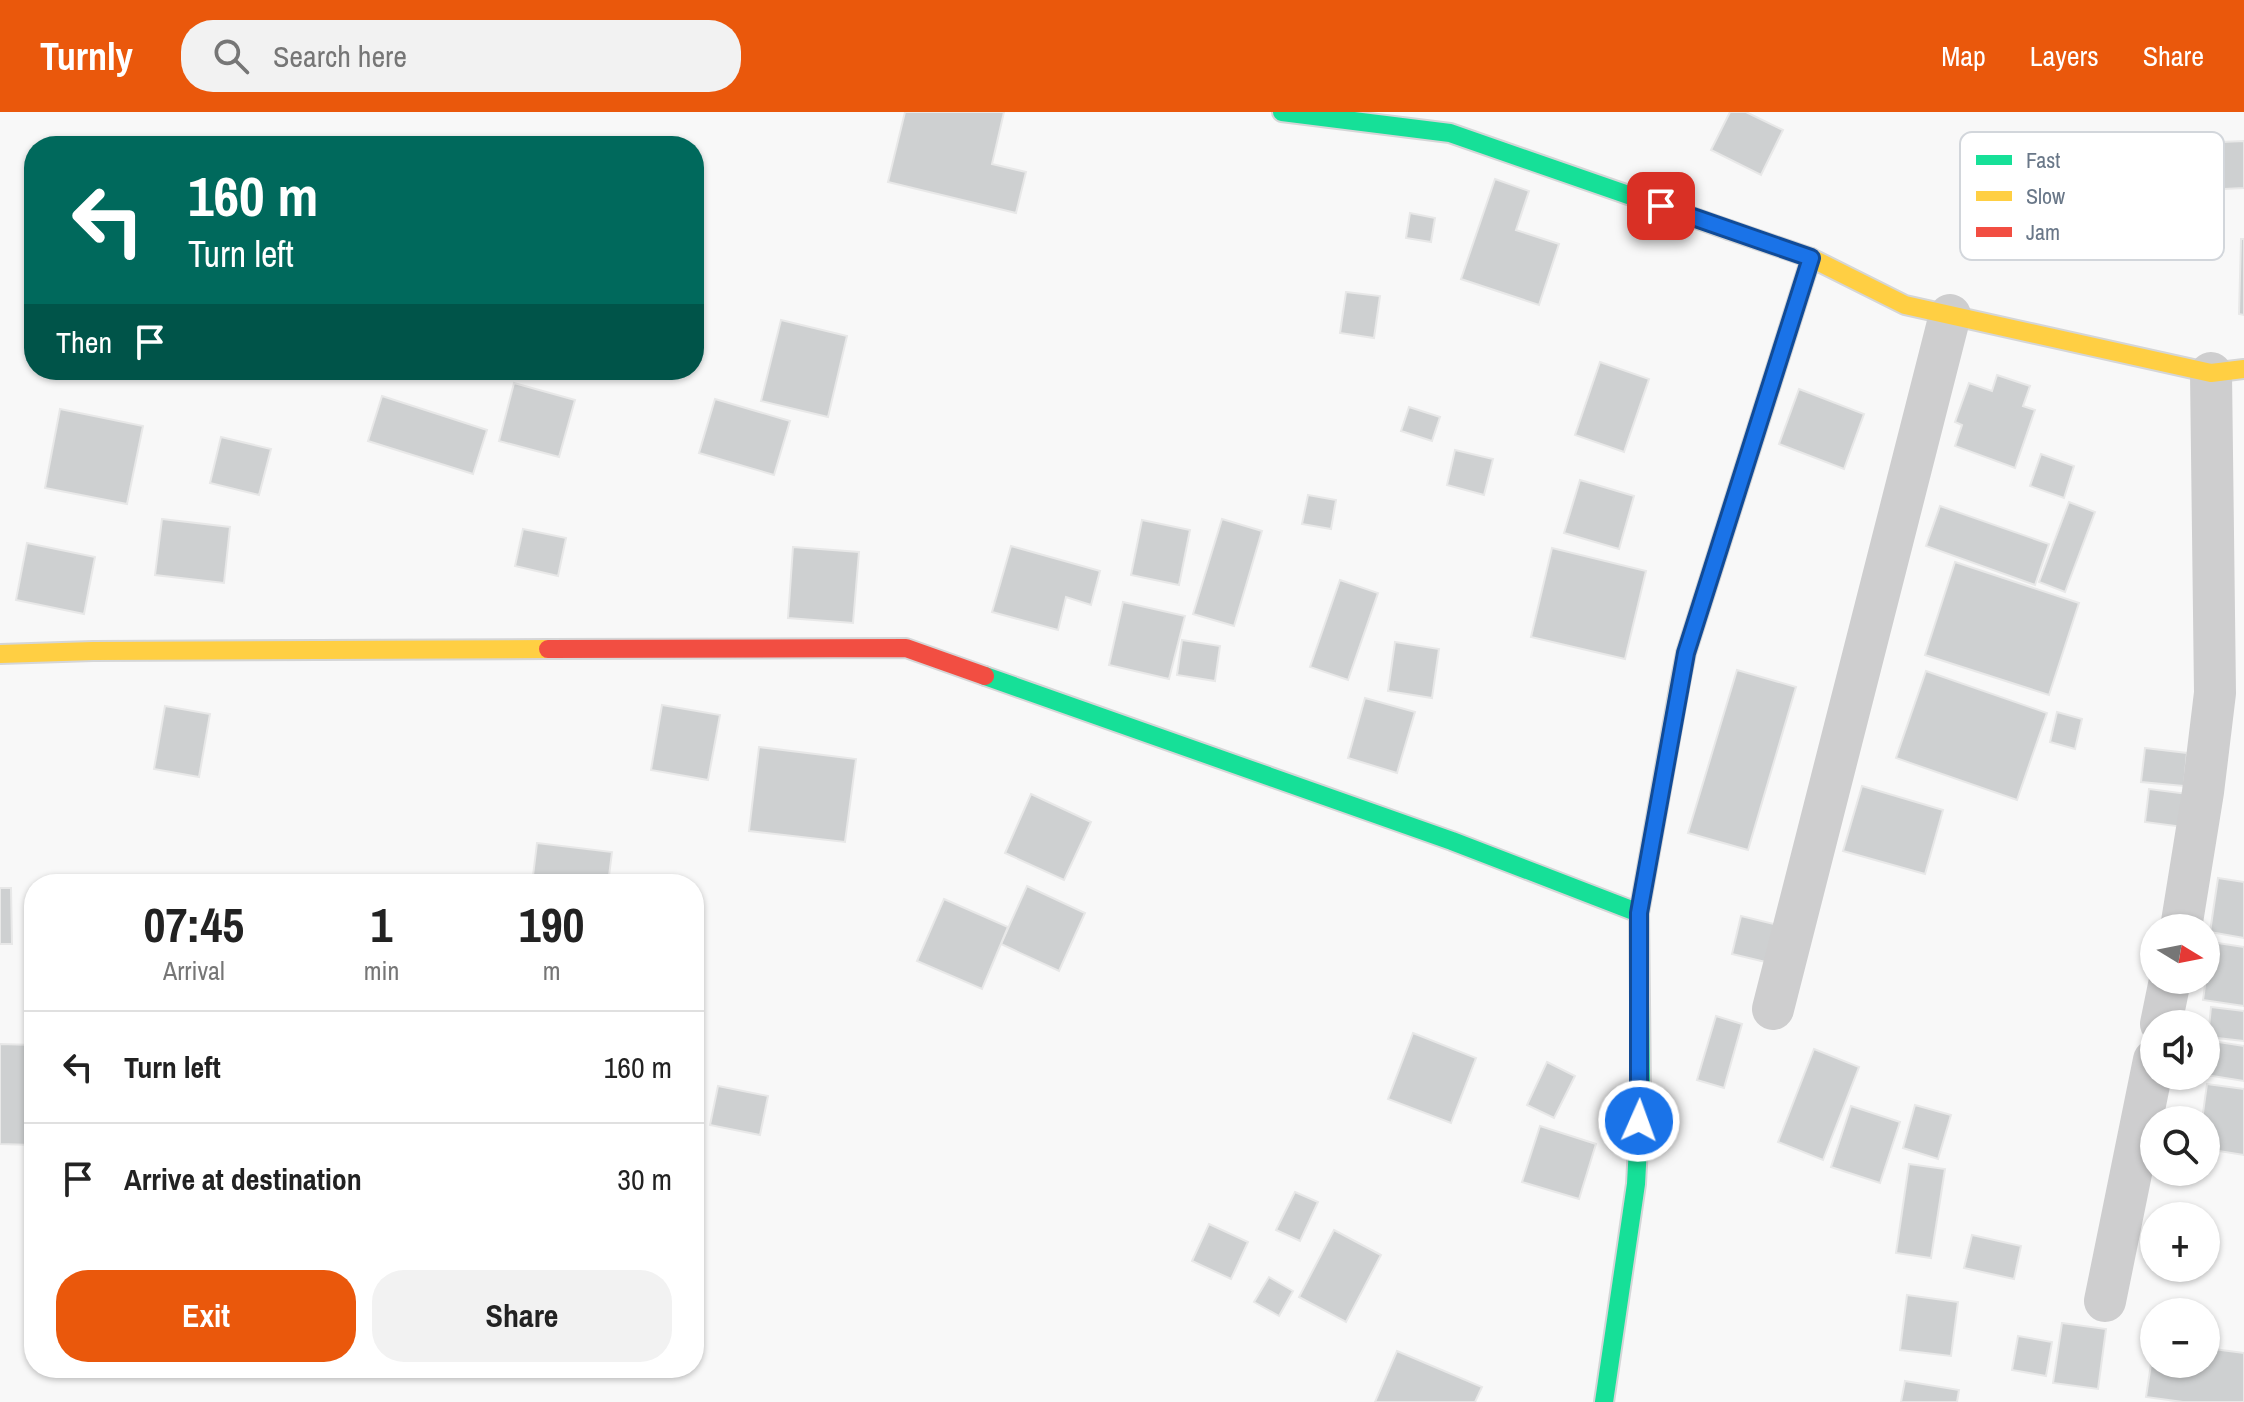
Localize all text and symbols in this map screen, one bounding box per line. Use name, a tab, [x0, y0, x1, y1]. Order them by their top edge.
search box	[181, 20, 741, 92]
text: Turnly	[40, 31, 133, 82]
icon: search	[209, 34, 253, 78]
text: Search here	[273, 36, 407, 76]
text: Map	[1941, 37, 1986, 75]
text: Layers	[2030, 37, 2099, 75]
text: Share	[2143, 37, 2204, 75]
legend	[1960, 132, 2224, 260]
text: Fast	[2026, 145, 2060, 175]
text: 160 m	[188, 158, 318, 233]
icon: left	[56, 168, 160, 272]
pin	[1627, 172, 1695, 240]
text: Slow	[2026, 181, 2065, 211]
icon: arrive	[1639, 184, 1683, 228]
text: Jam	[2026, 217, 2060, 247]
text: Turn left	[188, 230, 294, 278]
icon: arrive	[128, 320, 172, 364]
text: Then	[56, 322, 112, 362]
text: 07:45	[144, 892, 244, 957]
text: 1	[371, 892, 392, 957]
text: 190	[519, 892, 584, 957]
north arrow	[2140, 914, 2220, 994]
map controls	[2140, 914, 2220, 1378]
text: Arrival	[163, 953, 225, 988]
text: min	[364, 953, 399, 988]
text: m	[543, 953, 561, 988]
button: sound	[2140, 1010, 2220, 1090]
icon: left	[56, 1045, 100, 1089]
text: Turn left	[124, 1047, 221, 1087]
text: 160 m	[604, 1047, 672, 1087]
position arrow	[1597, 1079, 1681, 1163]
button: search	[2140, 1106, 2220, 1186]
icon: arrive	[56, 1157, 100, 1201]
text: Arrive at destination	[124, 1159, 362, 1199]
text: 30 m	[617, 1159, 672, 1199]
button: +	[2140, 1202, 2220, 1282]
button: Exit	[56, 1270, 356, 1362]
button: Share	[372, 1270, 672, 1362]
button: −	[2140, 1298, 2220, 1378]

